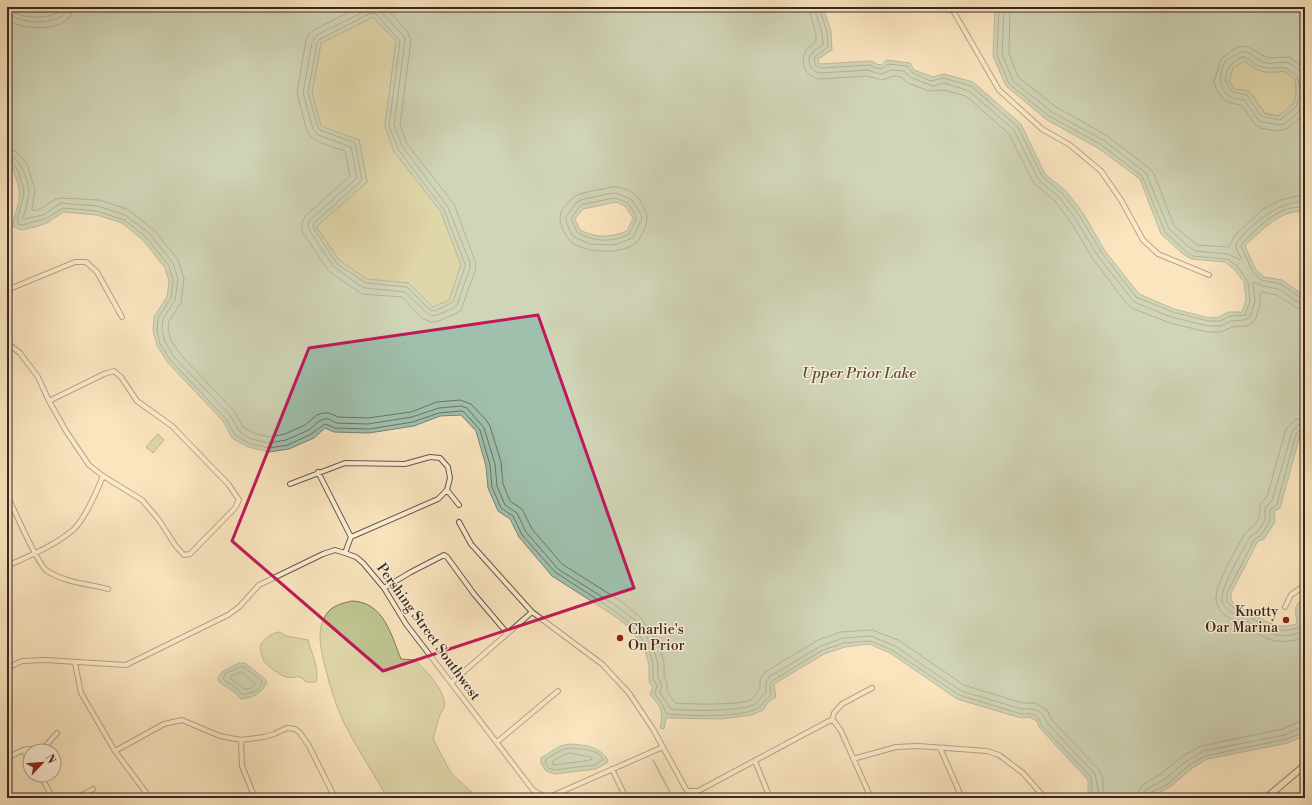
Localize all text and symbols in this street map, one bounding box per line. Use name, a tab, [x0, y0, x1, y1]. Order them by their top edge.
water label: Upper Prior Lake	[802, 364, 916, 383]
street label: Pershing Street Southwest	[372, 560, 484, 704]
place label: Knotty Oar Marina	[1205, 603, 1279, 637]
marker: Knotty Oar Marina	[1281, 615, 1291, 625]
place label: Charlie's On Prior	[628, 621, 685, 655]
marker: Charlie's On Prior	[615, 633, 625, 643]
north arrow	[22, 743, 62, 783]
text: N	[42, 752, 58, 766]

